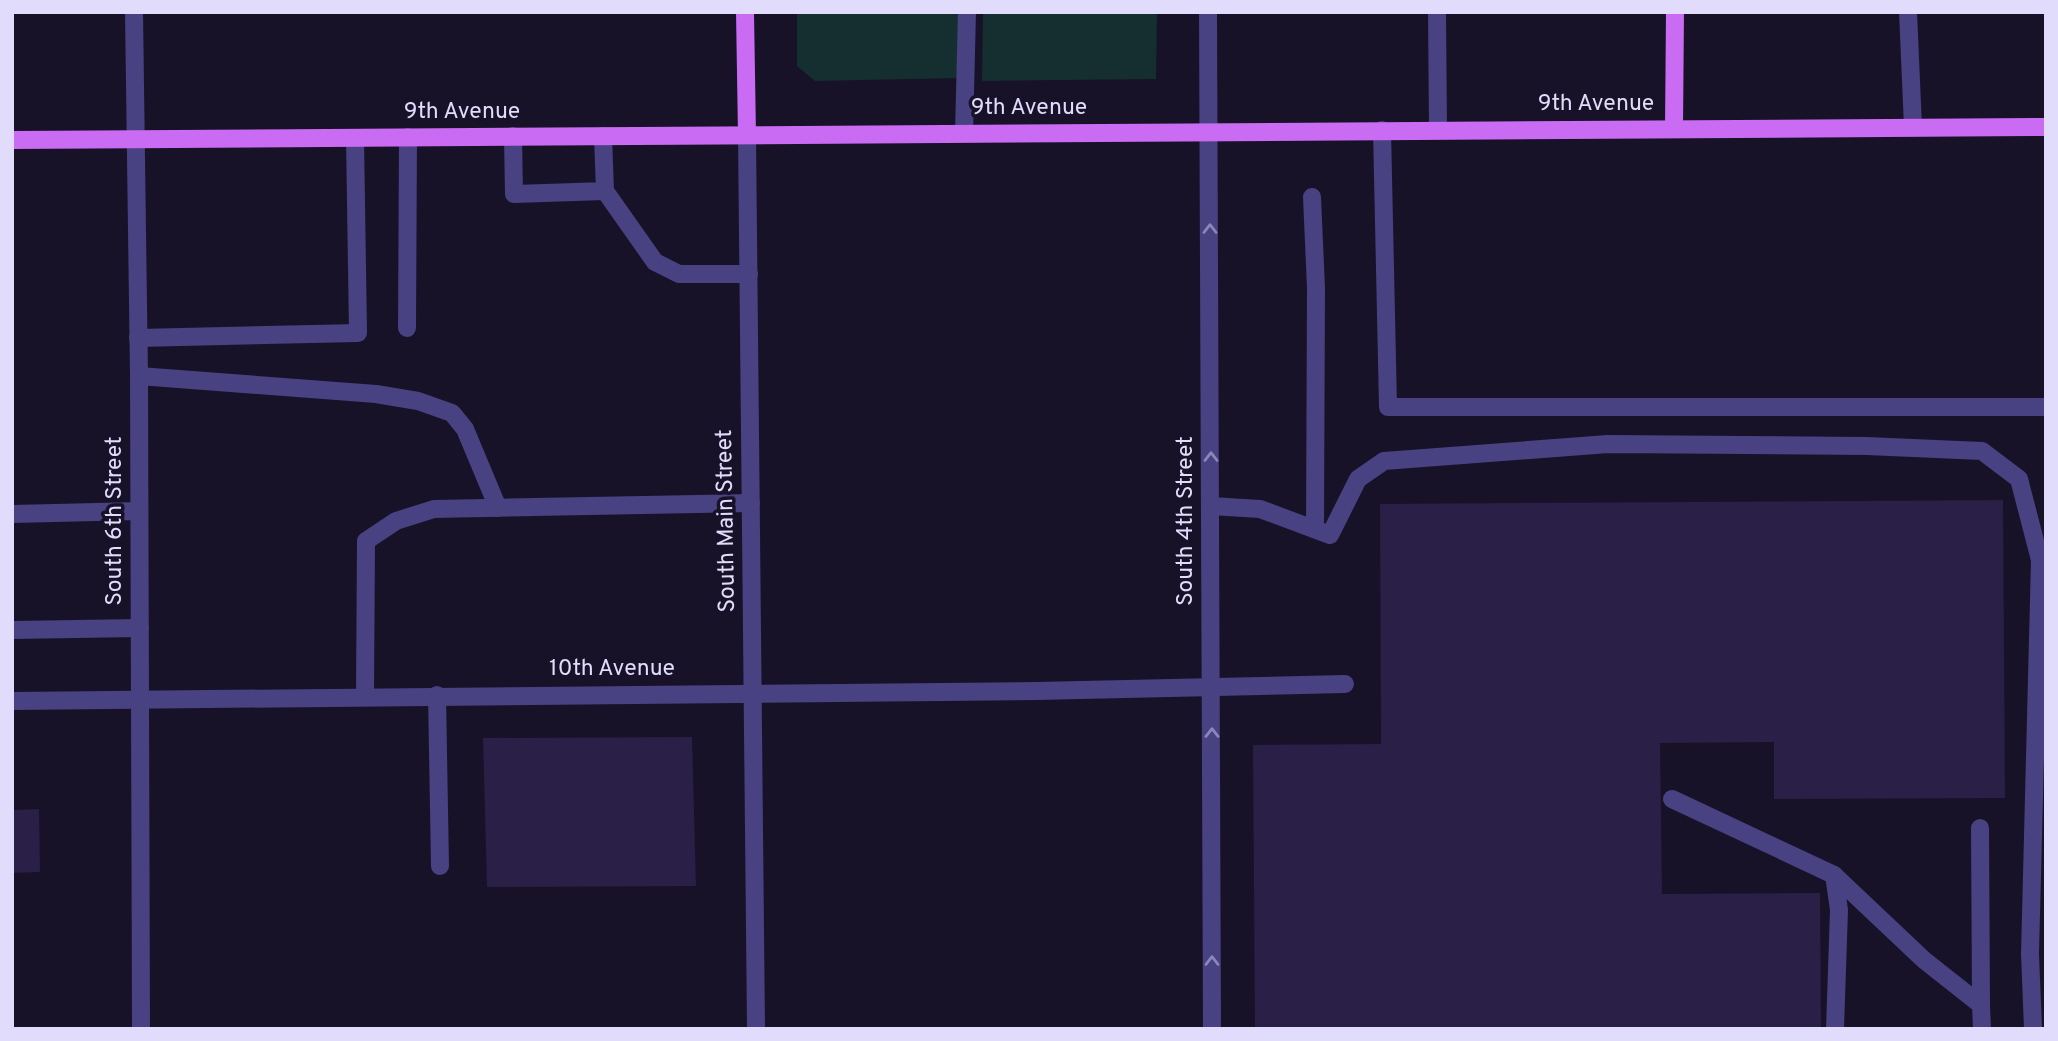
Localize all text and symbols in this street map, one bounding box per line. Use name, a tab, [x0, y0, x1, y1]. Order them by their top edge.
street label: 9th Avenue	[1538, 90, 1654, 119]
street label: 9th Avenue	[971, 94, 1087, 123]
street label: 9th Avenue	[404, 98, 520, 127]
one-way arrow	[1202, 223, 1218, 234]
street label: South Main Street	[711, 429, 743, 613]
street label: South 6th Street	[101, 436, 130, 606]
street label: South 4th Street	[1172, 436, 1201, 606]
one-way arrow	[1203, 451, 1218, 462]
street label: 10th Avenue	[549, 655, 675, 684]
one-way arrow	[1204, 727, 1220, 738]
one-way arrow	[1204, 955, 1220, 965]

